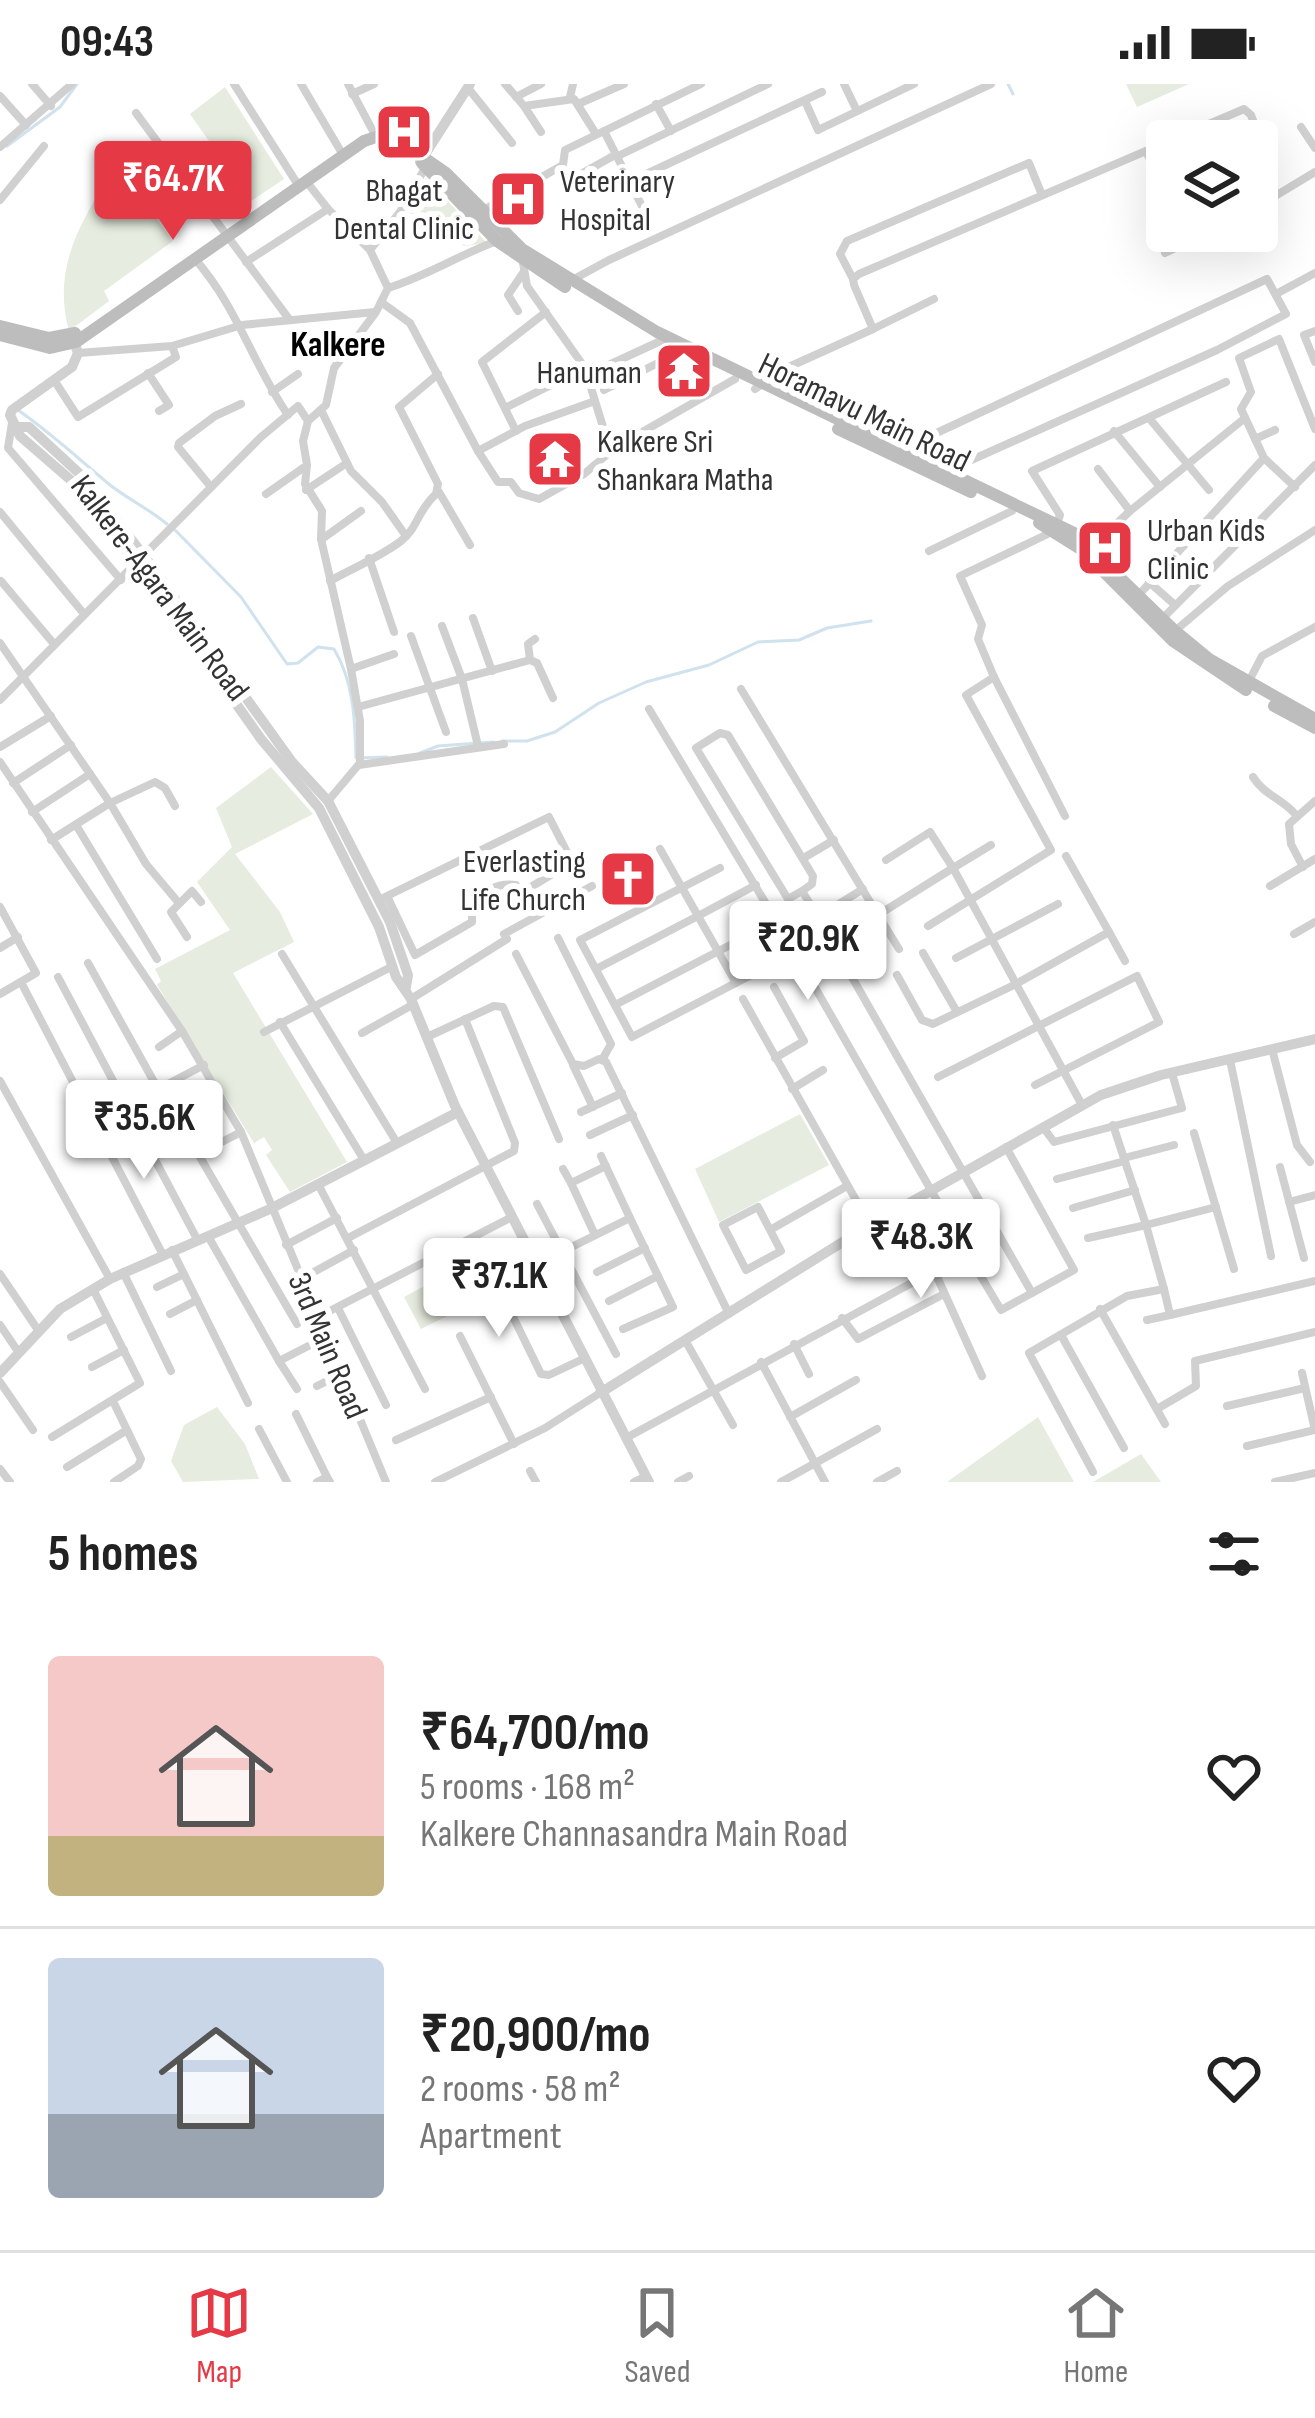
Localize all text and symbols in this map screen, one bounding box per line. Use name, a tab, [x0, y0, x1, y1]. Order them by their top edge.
text: 09:43	[60, 15, 154, 70]
hospital icon: Bhagat Dental Clinic	[373, 101, 435, 163]
map controls	[1146, 120, 1278, 252]
button: layers	[1146, 120, 1278, 252]
pin: ₹64.7K	[75, 141, 271, 243]
text: ₹64.7K	[121, 156, 225, 203]
place label: Veterinary Hospital	[560, 162, 675, 240]
hospital icon: Veterinary Hospital	[487, 168, 549, 230]
place label: Bhagat Dental Clinic	[334, 171, 474, 249]
district label: Kalkere	[290, 324, 386, 367]
temple icon: Hanuman	[653, 340, 715, 402]
street label: Horamavu Main Road	[752, 344, 976, 481]
place label: Hanuman	[537, 353, 642, 393]
place label: Kalkere Sri Shankara Matha	[597, 422, 773, 500]
temple icon: Kalkere Sri Shankara Matha	[524, 428, 586, 490]
street label: Kalkere-Agara Main Road	[61, 467, 257, 709]
place label: Urban Kids Clinic	[1147, 511, 1265, 589]
hospital icon: Urban Kids Clinic	[1074, 517, 1136, 579]
place label: Everlasting Life Church	[460, 842, 586, 920]
church icon: Everlasting Life Church	[597, 848, 659, 910]
pin: ₹20.9K	[710, 901, 906, 1003]
text: ₹20.9K	[756, 916, 860, 963]
pin: ₹35.6K	[46, 1080, 242, 1182]
text: ₹35.6K	[93, 1095, 195, 1142]
pin: ₹48.3K	[823, 1199, 1019, 1301]
text: ₹48.3K	[869, 1214, 973, 1261]
pin: ₹37.1K	[401, 1238, 597, 1340]
text: ₹37.1K	[450, 1253, 548, 1300]
street label: 3rd Main Road	[279, 1267, 376, 1425]
icon: filters	[1201, 1521, 1267, 1587]
text: 5 homes	[48, 1524, 198, 1585]
text: ₹64,700/mo	[420, 1703, 649, 1764]
icon: home	[144, 1704, 288, 1848]
icon: heart	[1201, 1743, 1267, 1809]
text: 5 rooms · 168 m²	[420, 1764, 635, 1811]
text: Kalkere Channasandra Main Road	[420, 1811, 848, 1858]
text: ₹20,900/mo	[420, 2005, 651, 2066]
icon: home	[144, 2006, 288, 2150]
icon: heart	[1201, 2045, 1267, 2111]
text: 2 rooms · 58 m²	[420, 2066, 621, 2113]
text: Apartment	[420, 2113, 562, 2160]
tab: Map	[186, 2280, 252, 2392]
tab: Saved	[624, 2280, 691, 2392]
tab: Home	[1063, 2280, 1129, 2392]

